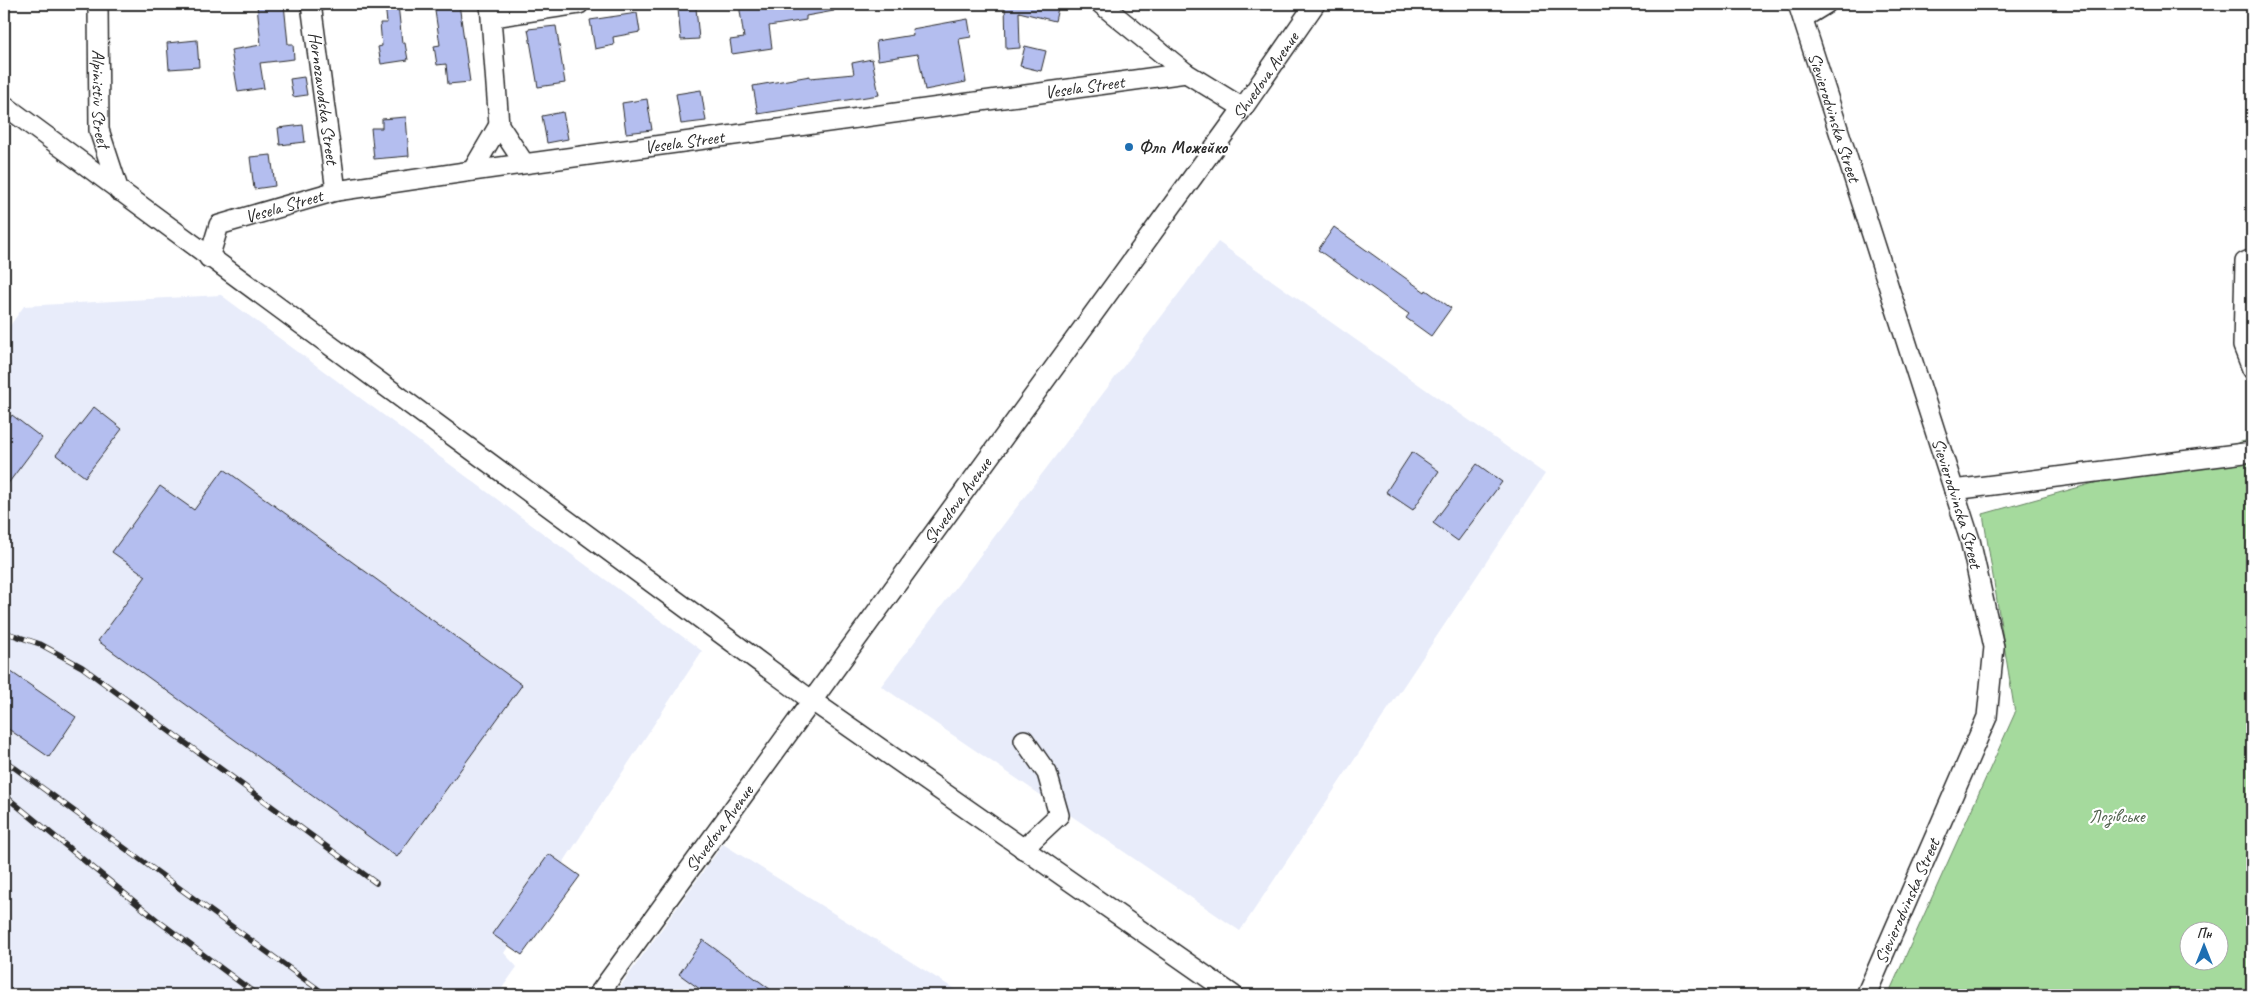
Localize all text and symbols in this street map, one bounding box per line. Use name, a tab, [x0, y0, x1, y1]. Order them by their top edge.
street label: Shvedova Avenue	[1227, 27, 1304, 124]
street label: Hornozavodska Street	[304, 31, 344, 168]
street label: Alpinistiv Street	[87, 49, 116, 154]
street label: Sievierodvinska Street	[1803, 50, 1866, 187]
street label: Vesela Street	[1043, 70, 1128, 103]
street label: Vesela Street	[643, 125, 727, 158]
place label: Флп Можейко	[1139, 136, 1229, 158]
marker: Флп Можейко	[1123, 141, 1135, 153]
street label: Vesela Street	[242, 184, 327, 228]
street label: Sievierodvinska Street	[1927, 435, 1987, 572]
street label: Shvedova Avenue	[918, 452, 997, 549]
street label: Shvedova Avenue	[680, 780, 759, 876]
park label: Лозівське	[2089, 805, 2146, 828]
street label: Sievierodvinska Street	[1870, 833, 1945, 967]
north arrow	[2178, 922, 2228, 972]
text: Пн	[2197, 925, 2212, 942]

